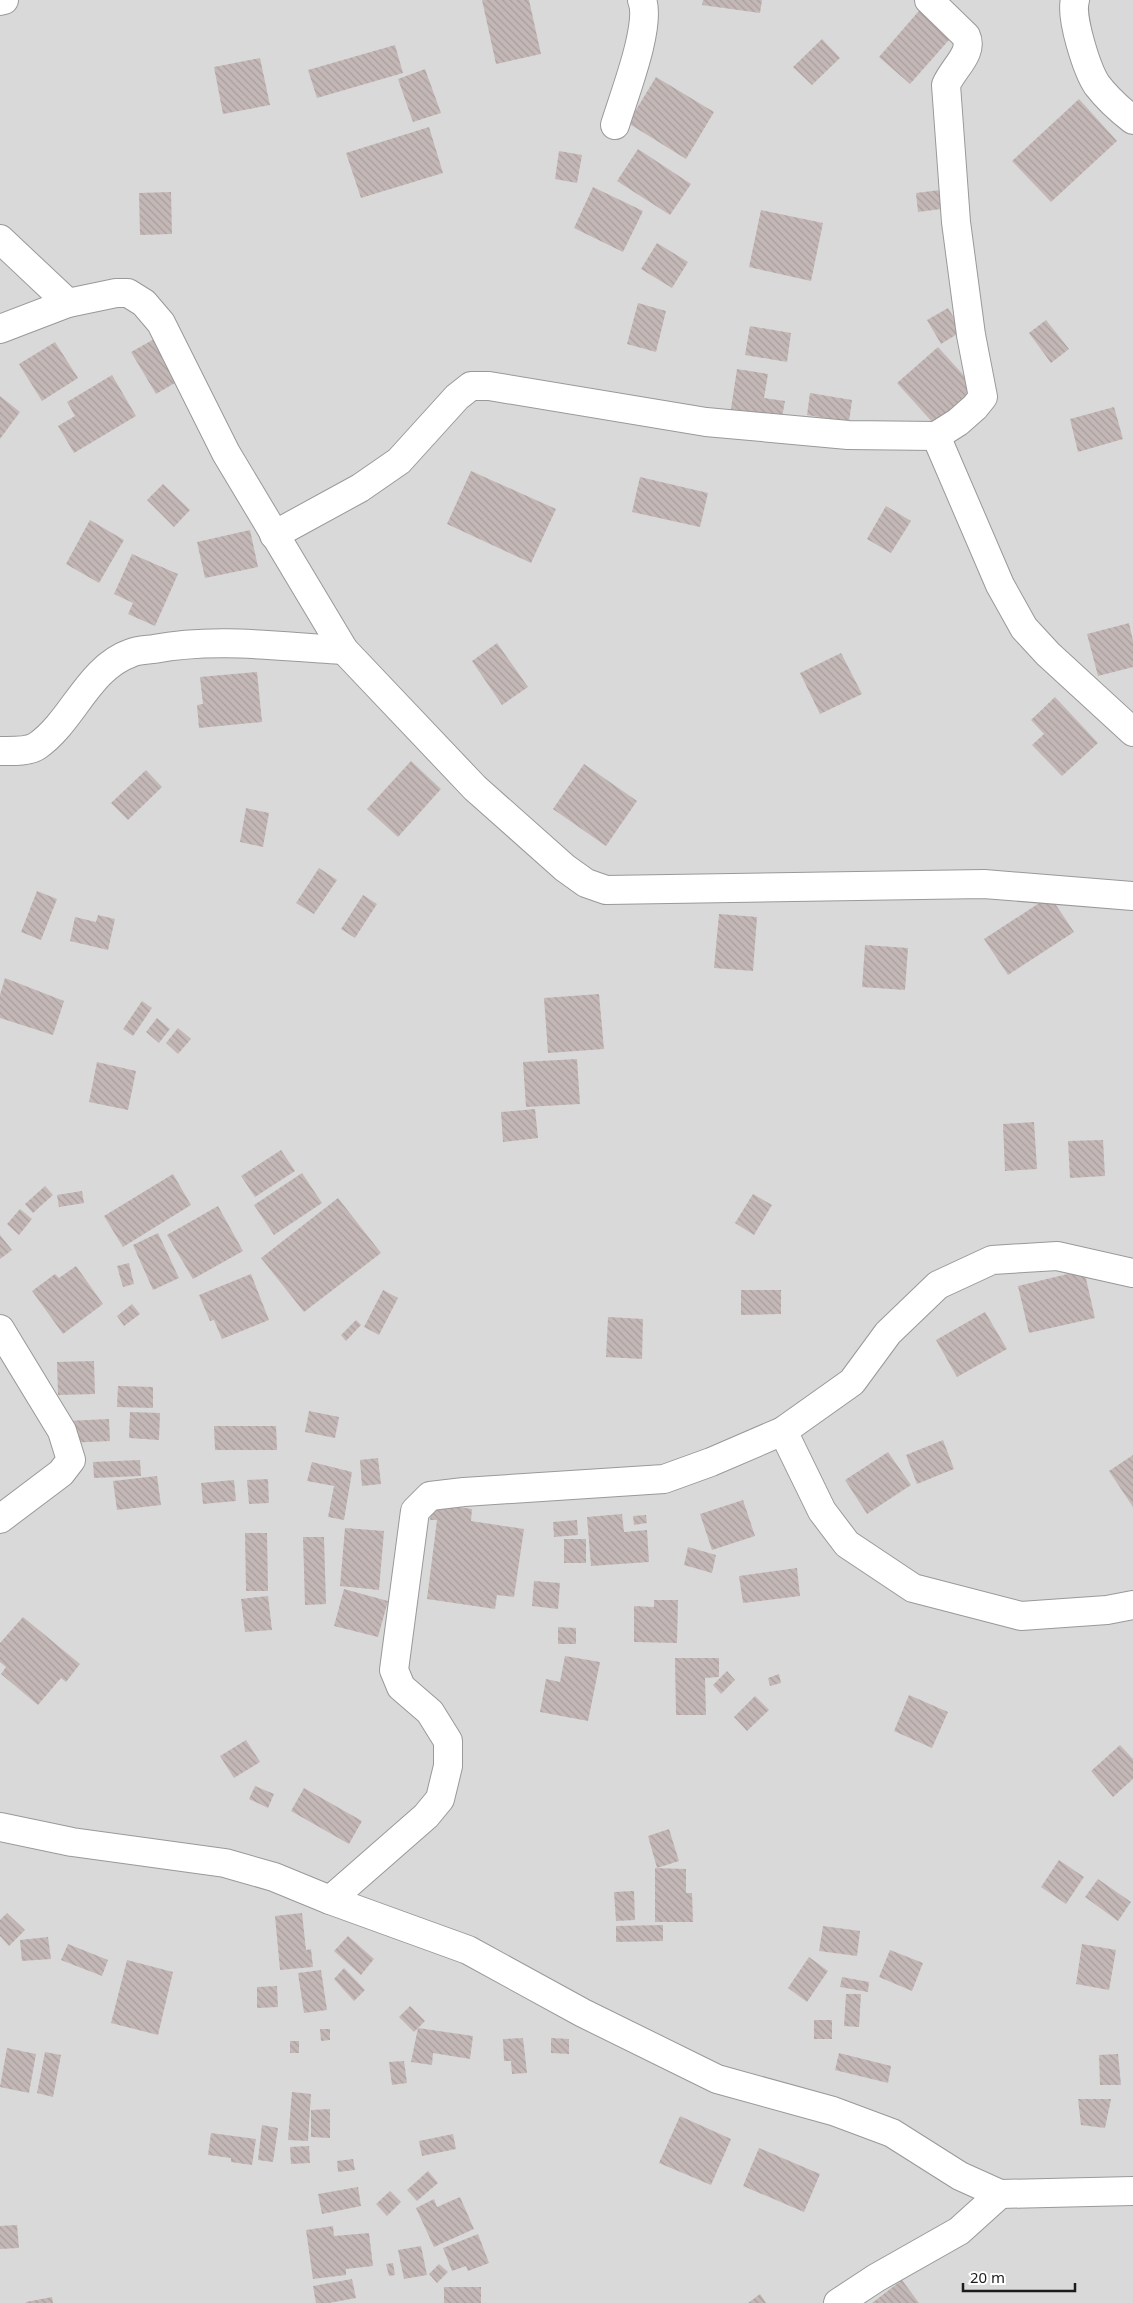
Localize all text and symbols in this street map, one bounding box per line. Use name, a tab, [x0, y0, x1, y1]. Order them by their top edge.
scale bar	[963, 2260, 1076, 2292]
text: 20 m	[970, 2267, 1005, 2287]

